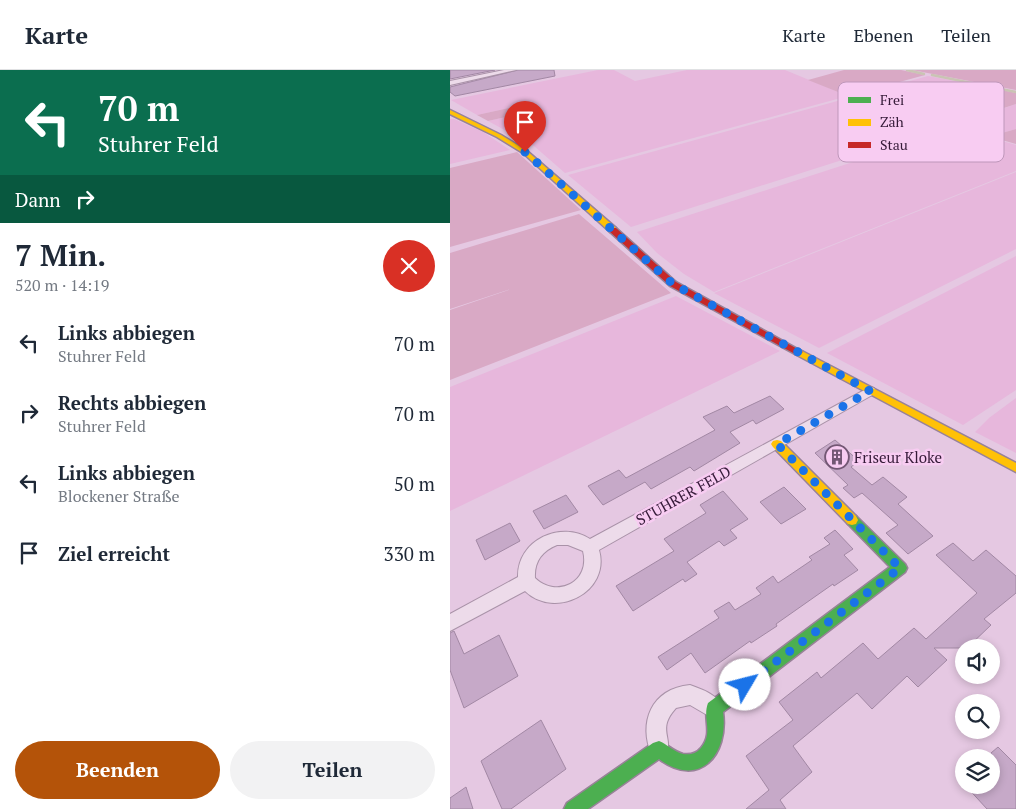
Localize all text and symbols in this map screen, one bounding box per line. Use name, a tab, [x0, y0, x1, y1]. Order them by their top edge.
text: Karte	[25, 19, 88, 51]
text: Karte	[782, 23, 826, 47]
text: Ebenen	[854, 23, 913, 47]
text: Teilen	[941, 23, 991, 47]
legend	[838, 82, 1004, 162]
text: 70 m	[98, 85, 179, 131]
icon: left	[15, 90, 80, 155]
text: Frei	[880, 90, 904, 109]
pin	[504, 101, 546, 152]
icon: arrive	[511, 108, 539, 136]
text: Zäh	[880, 112, 904, 131]
text: Stuhrer Feld	[98, 129, 219, 158]
text: Stau	[880, 135, 908, 154]
icon: right	[71, 185, 99, 213]
text: Dann	[15, 187, 61, 212]
text: 7 Min.	[15, 235, 106, 275]
button: close	[383, 240, 435, 292]
text: 520 m · 14:19	[15, 274, 109, 296]
text: Links abbiegen	[58, 320, 195, 345]
icon: left	[15, 329, 43, 357]
text: 70 m	[394, 331, 435, 356]
text: Stuhrer Feld	[58, 345, 146, 367]
text: Rechts abbiegen	[58, 390, 206, 415]
icon: right	[15, 399, 43, 427]
text: 70 m	[394, 401, 435, 426]
text: Stuhrer Feld	[58, 415, 146, 437]
building icon: Friseur Kloke	[824, 444, 850, 470]
place label: Friseur Kloke	[854, 447, 942, 467]
text: Links abbiegen	[58, 460, 195, 485]
street label: STUHRER FELD	[632, 461, 734, 529]
icon: left	[15, 469, 43, 497]
text: 50 m	[394, 471, 435, 496]
text: Blockener Straße	[58, 485, 180, 507]
icon: arrive	[15, 539, 43, 567]
text: Ziel erreicht	[58, 541, 170, 566]
text: 330 m	[384, 541, 435, 566]
map controls	[955, 639, 1000, 794]
button: sound	[955, 639, 1000, 684]
position arrow	[718, 658, 770, 710]
button: search	[955, 694, 1000, 739]
button: Beenden	[15, 741, 220, 799]
button: Teilen	[230, 741, 435, 799]
button: layers	[955, 749, 1000, 794]

